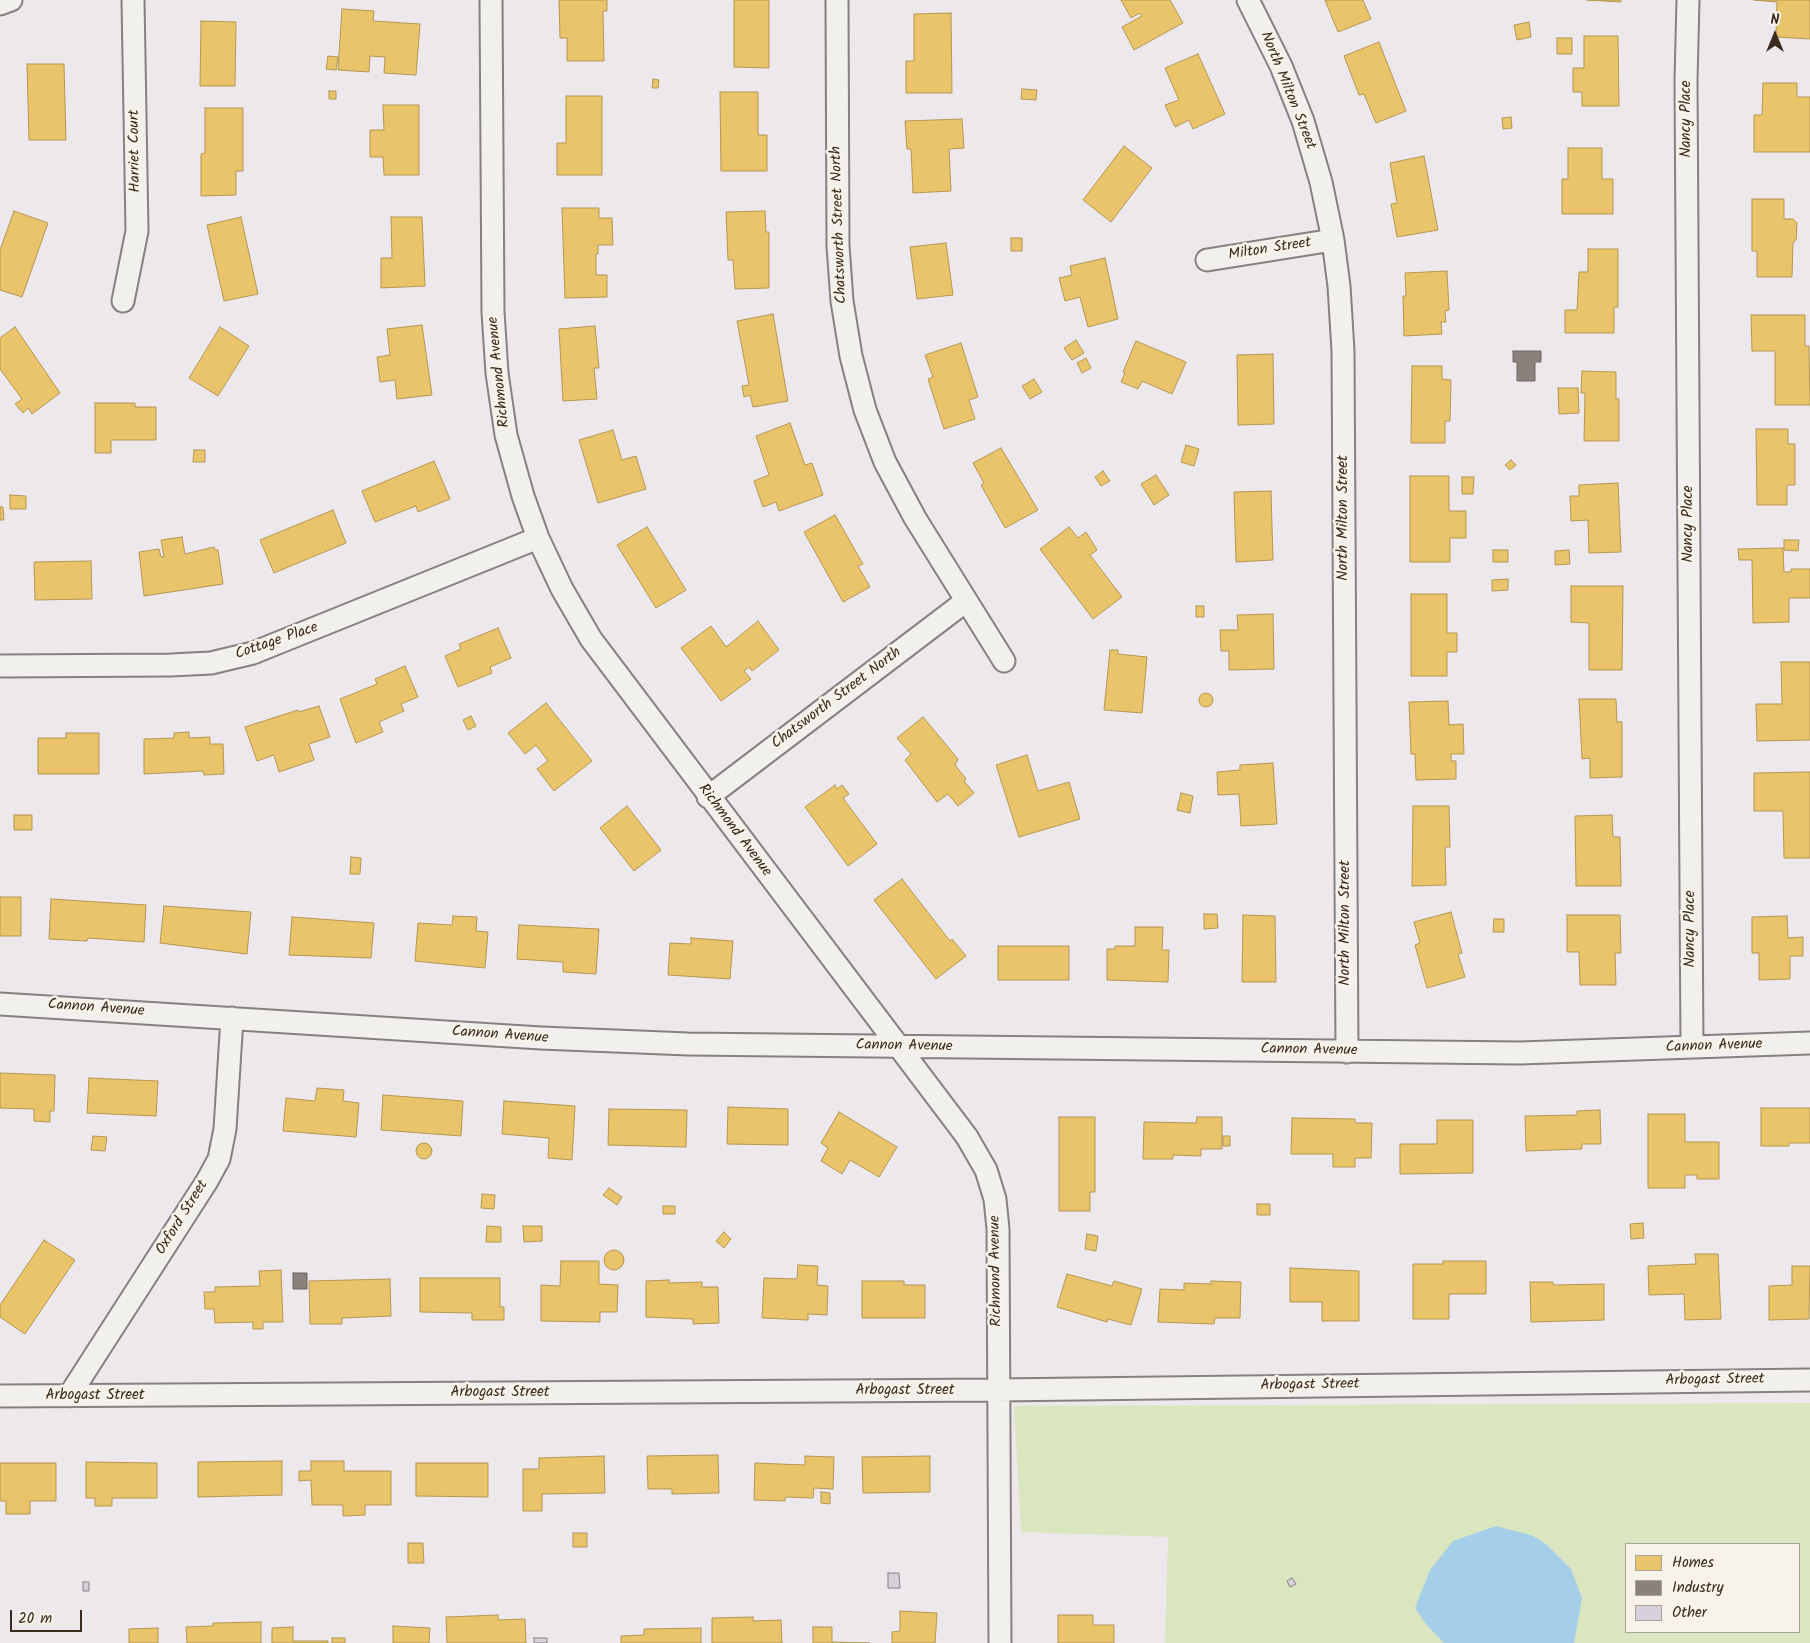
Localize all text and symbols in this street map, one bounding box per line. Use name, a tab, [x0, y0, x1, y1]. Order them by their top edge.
text: N	[1771, 9, 1779, 31]
north arrow	[1750, 10, 1800, 60]
street label: North Milton Street	[1255, 29, 1319, 153]
street label: Nancy Place	[1678, 80, 1696, 158]
street label: Harriet Court	[126, 109, 146, 193]
street label: Chatsworth Street North	[828, 146, 852, 304]
street label: Milton Street	[1227, 235, 1313, 265]
street label: Richmond Avenue	[485, 316, 515, 428]
street label: North Milton Street	[1335, 455, 1353, 581]
street label: Nancy Place	[1680, 485, 1698, 563]
street label: Cottage Place	[233, 619, 321, 665]
street label: Chatsworth Street North	[769, 644, 905, 754]
street label: Richmond Avenue	[693, 781, 775, 881]
street label: North Milton Street	[1337, 860, 1355, 986]
street label: Nancy Place	[1682, 890, 1700, 968]
street label: Cannon Avenue	[47, 997, 145, 1021]
street label: Cannon Avenue	[451, 1024, 549, 1048]
street label: Cannon Avenue	[1665, 1036, 1763, 1058]
street label: Cannon Avenue	[855, 1037, 953, 1057]
street label: Cannon Avenue	[1260, 1041, 1358, 1061]
street label: Oxford Street	[153, 1177, 213, 1259]
street label: Richmond Avenue	[987, 1215, 1007, 1327]
street label: Arbogast Street	[1665, 1371, 1765, 1391]
street label: Arbogast Street	[1260, 1376, 1360, 1396]
street label: Arbogast Street	[855, 1382, 955, 1400]
street label: Arbogast Street	[450, 1384, 550, 1402]
street label: Arbogast Street	[45, 1387, 145, 1405]
legend	[1625, 1543, 1800, 1633]
text: Homes	[1672, 1551, 1714, 1575]
text: Industry	[1672, 1576, 1724, 1600]
scale bar	[12, 1600, 85, 1632]
text: Other	[1672, 1601, 1707, 1625]
text: 20 m	[18, 1607, 52, 1631]

